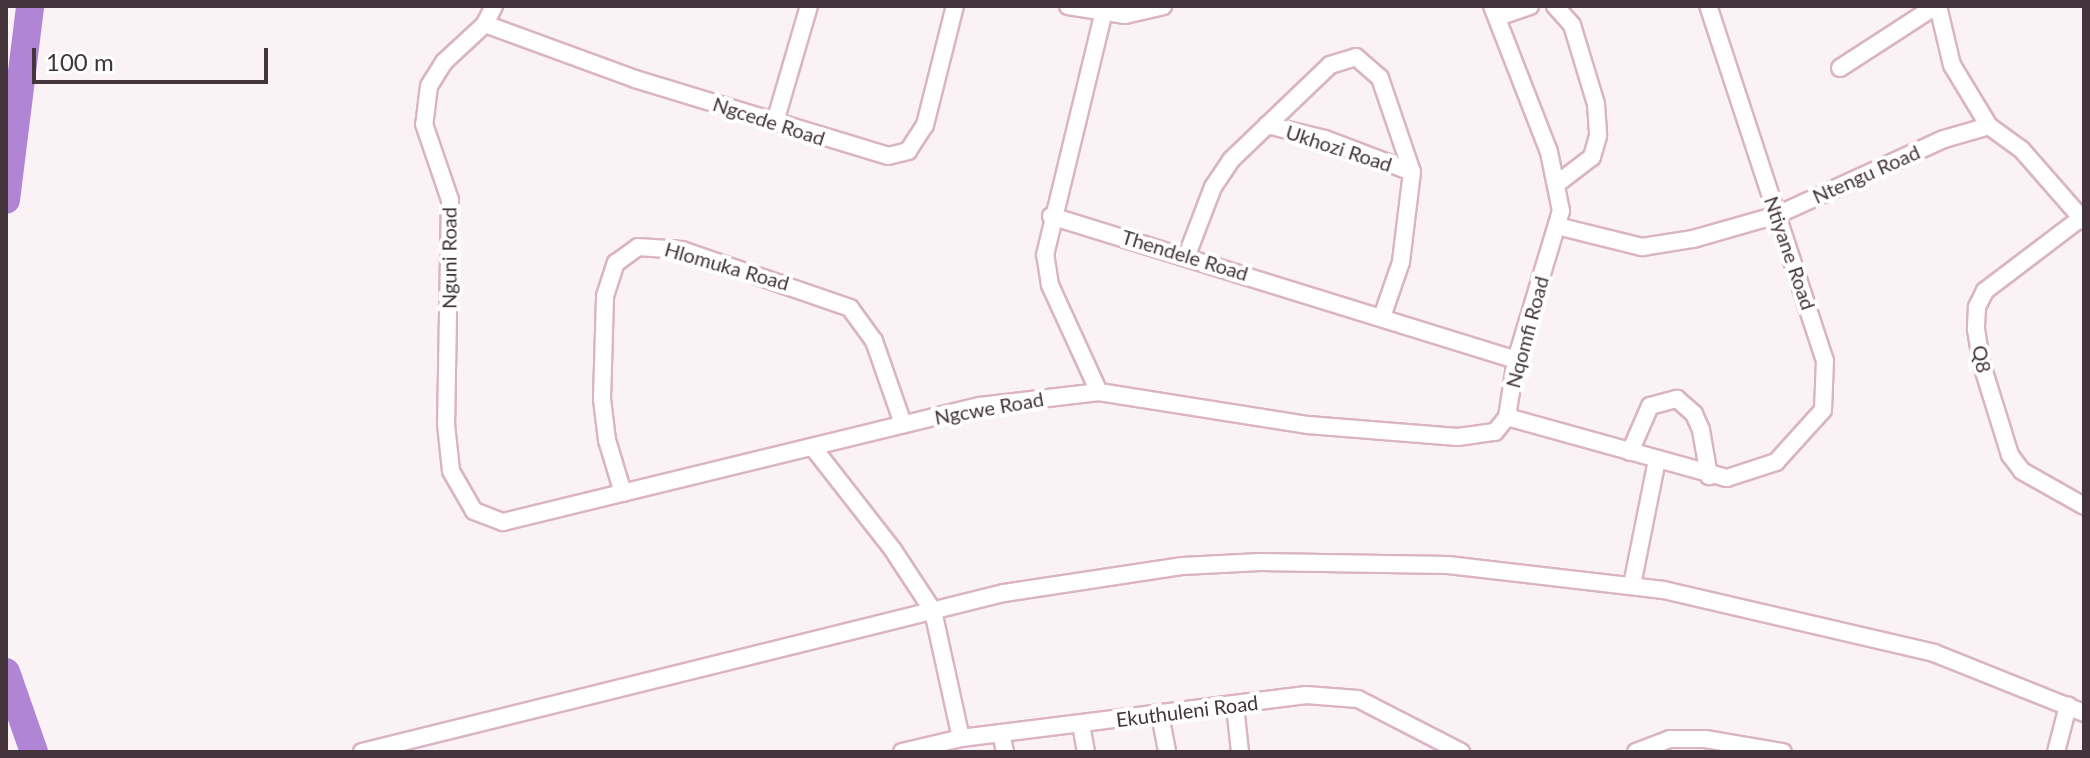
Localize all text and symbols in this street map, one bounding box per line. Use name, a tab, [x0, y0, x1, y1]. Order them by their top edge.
scale bar	[36, 32, 272, 82]
text: 100 m	[46, 47, 114, 76]
street label: Ngcede Road	[710, 92, 828, 150]
street label: Ukhozi Road	[1283, 120, 1395, 176]
street label: Ntengu Road	[1809, 140, 1923, 208]
street label: Ntiyane Road	[1759, 193, 1821, 313]
street label: Nguni Road	[437, 207, 461, 309]
street label: Thendele Road	[1119, 224, 1251, 286]
street label: Hlomuka Road	[662, 237, 792, 295]
street label: Nqomfi Road	[1501, 273, 1553, 391]
street label: Q8	[1968, 343, 1996, 375]
street label: Ngcwe Road	[933, 387, 1045, 429]
street label: Ekuthuleni Road	[1115, 690, 1259, 732]

